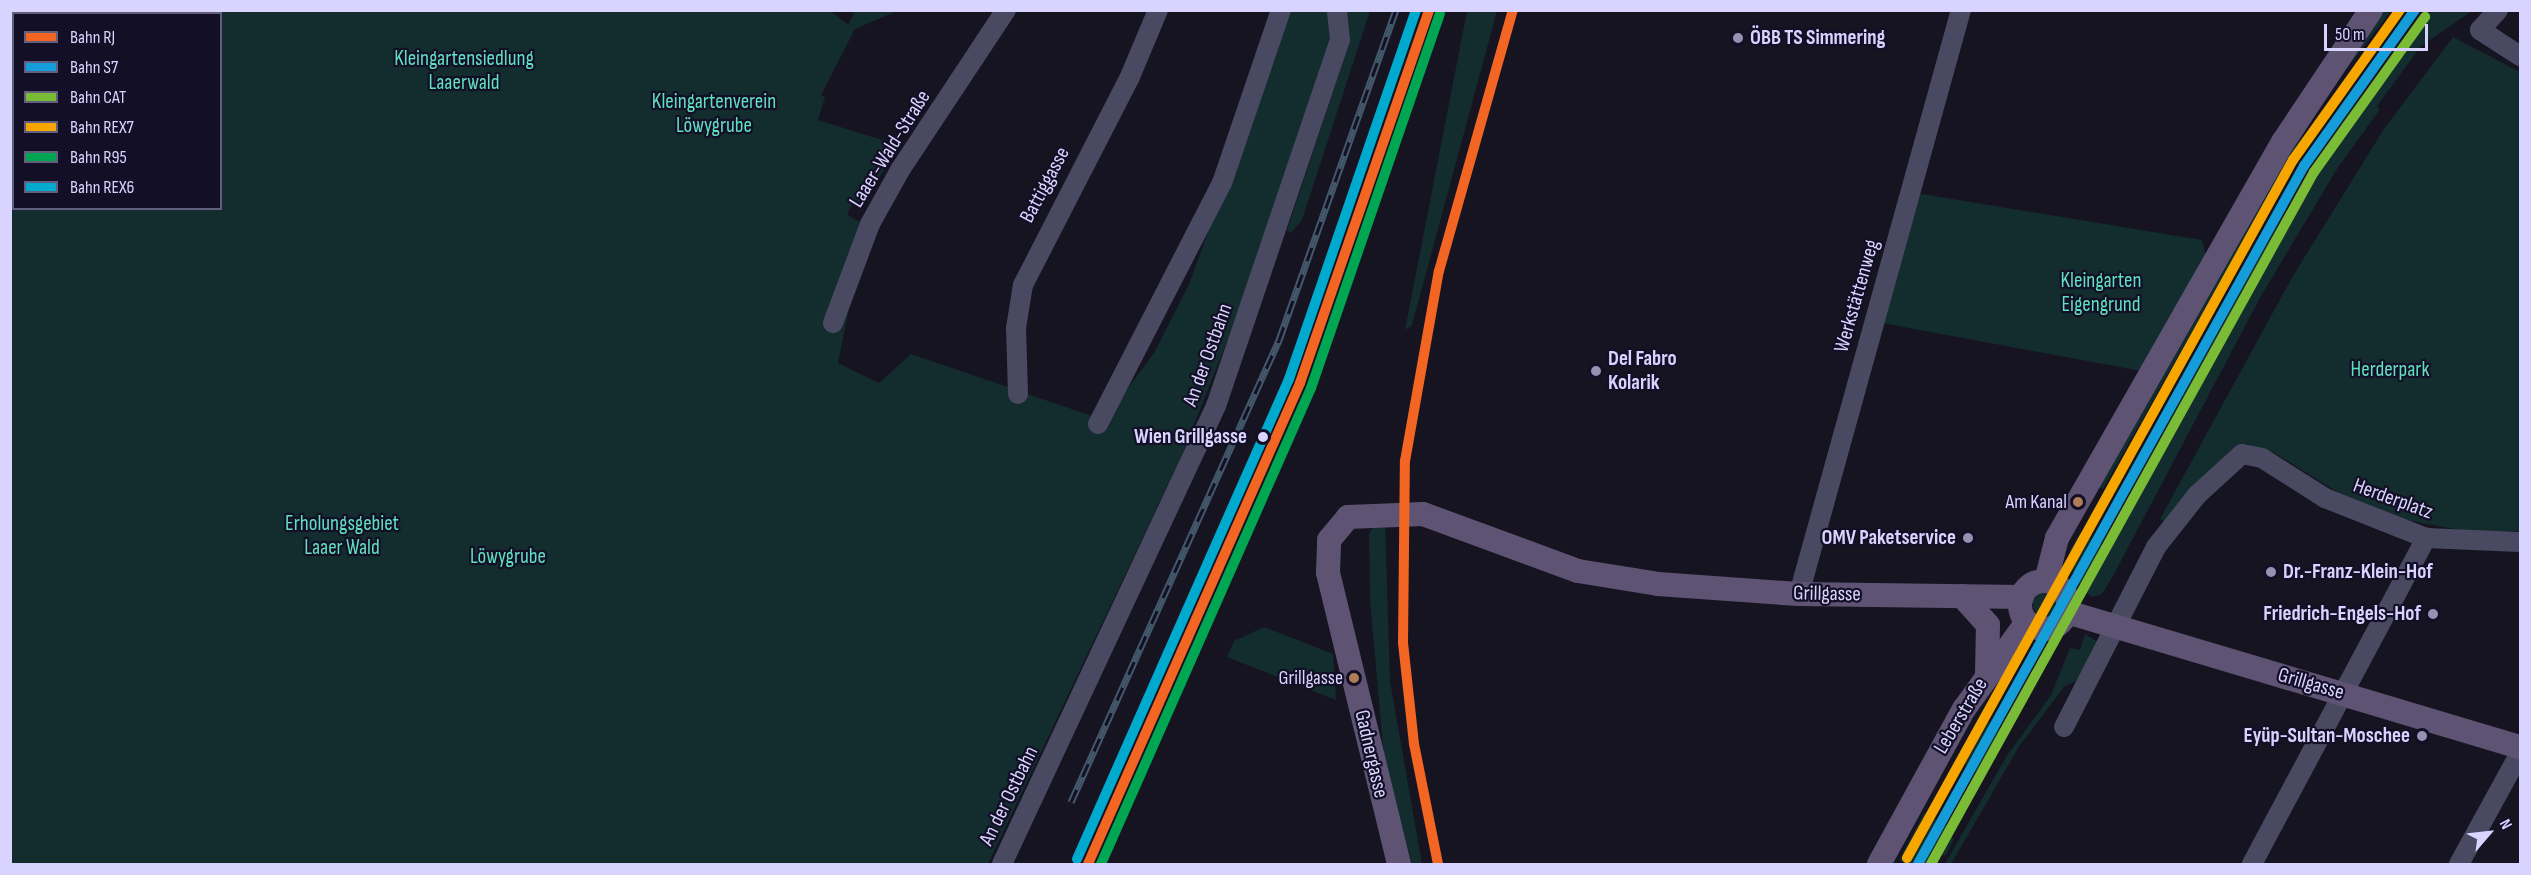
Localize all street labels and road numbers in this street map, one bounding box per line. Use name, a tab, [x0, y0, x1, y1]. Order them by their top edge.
street label: Laaer-Wald-Straße	[844, 86, 936, 212]
street label: Battiggasse	[1015, 143, 1075, 227]
street label: Werkstättenweg	[1829, 237, 1885, 355]
street label: An der Ostbahn	[1178, 300, 1238, 410]
street label: Herderplatz	[2350, 473, 2436, 525]
street label: Grillgasse	[1793, 581, 1861, 607]
street label: Grillgasse	[2275, 663, 2347, 705]
street label: Leberstraße	[1929, 674, 1993, 758]
street label: Gadnergasse	[1349, 708, 1393, 800]
street label: An der Ostbahn	[974, 742, 1044, 850]

